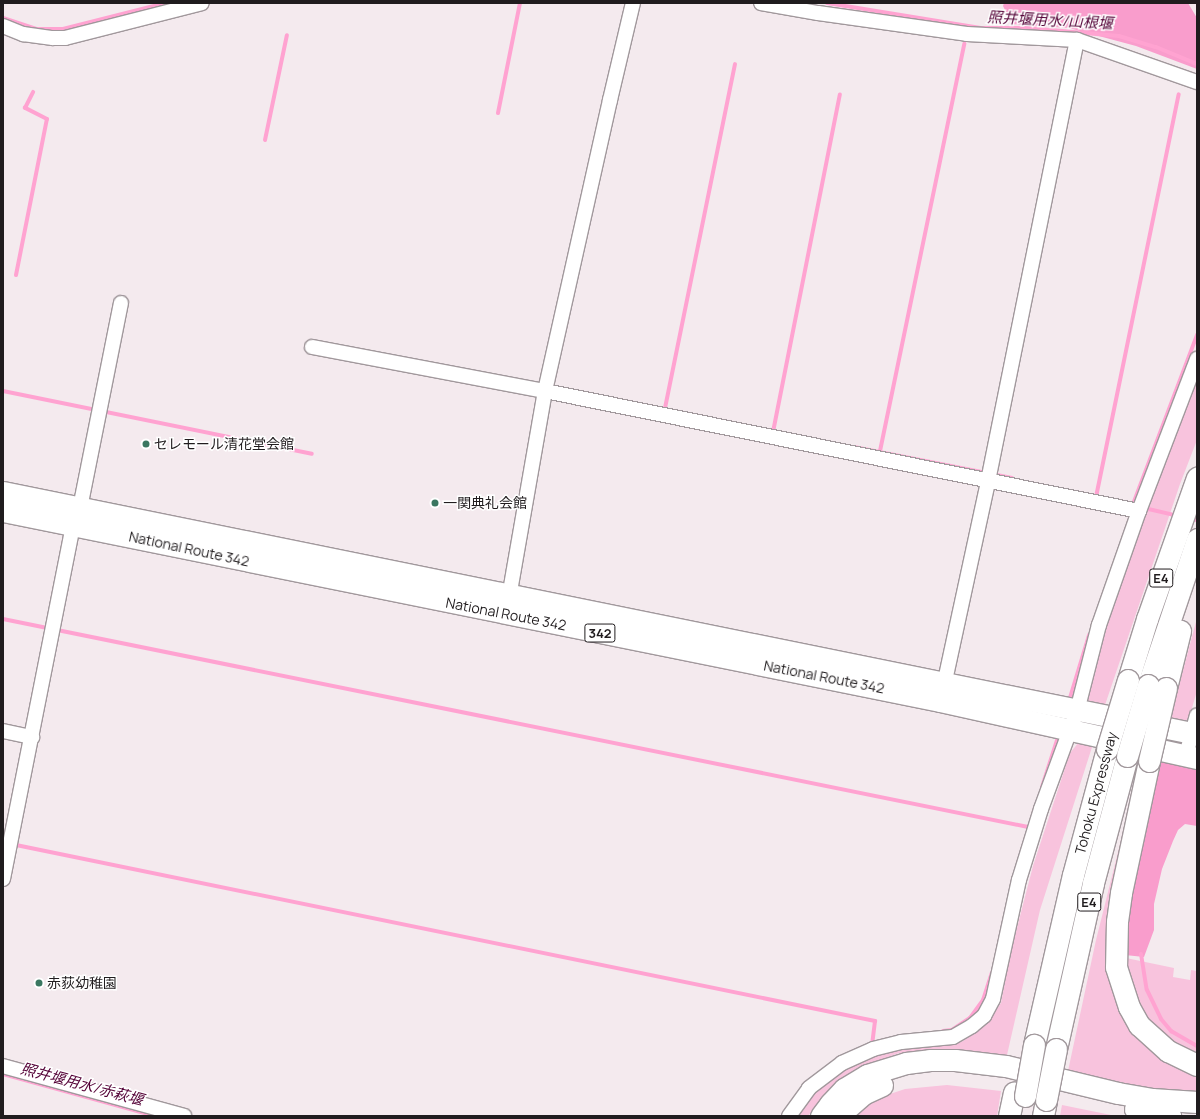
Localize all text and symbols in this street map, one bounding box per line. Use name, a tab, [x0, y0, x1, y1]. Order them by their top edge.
water label: 照井堰用水/山根堰	[987, 8, 1113, 32]
place label: セレモール清花堂会館	[154, 436, 294, 452]
marker: セレモール清花堂会館	[141, 439, 151, 449]
place label: 一関典礼会館	[443, 495, 527, 511]
marker: 一関典礼会館	[430, 498, 440, 508]
street label: National Route 342	[127, 528, 251, 570]
road number: E4	[1149, 567, 1173, 589]
street label: National Route 342	[444, 594, 568, 634]
road number: 342	[584, 622, 616, 644]
street label: National Route 342	[762, 657, 886, 697]
street label: Tohoku Expressway	[1072, 730, 1120, 856]
road number: E4	[1077, 891, 1101, 913]
place label: 赤荻幼稚園	[47, 975, 117, 991]
marker: 赤荻幼稚園	[34, 978, 44, 988]
water label: 照井堰用水/赤萩堰	[19, 1059, 145, 1109]

